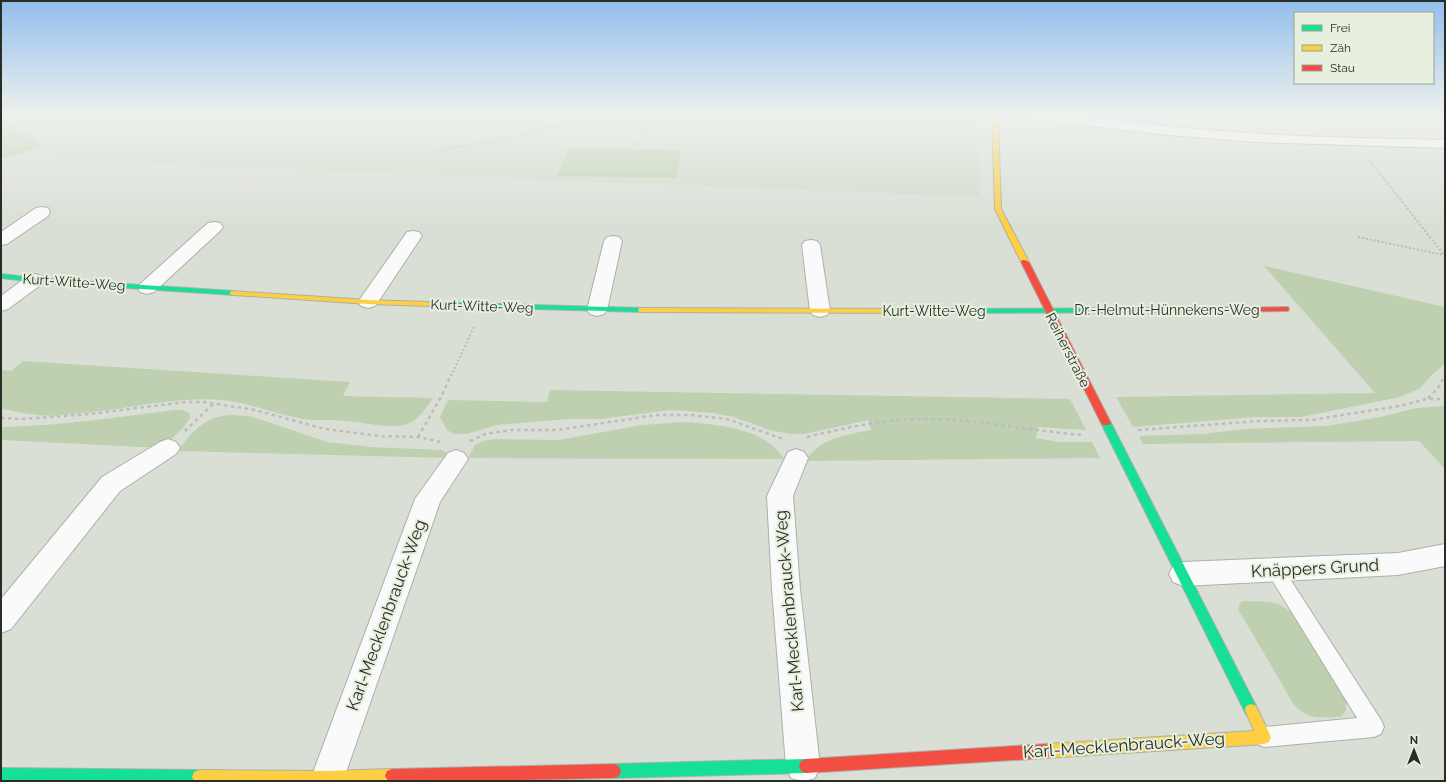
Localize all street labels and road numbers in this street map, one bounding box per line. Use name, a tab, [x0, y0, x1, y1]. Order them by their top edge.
street label: Kurt-Witte-Weg	[22, 270, 126, 294]
street label: Kurt-Witte-Weg	[430, 296, 534, 316]
street label: Dr.-Helmut-Hünnekens-Weg	[1074, 302, 1260, 318]
street label: Kurt-Witte-Weg	[882, 303, 986, 319]
street label: Reiherstraße	[1042, 310, 1094, 390]
street label: Karl-Mecklenbrauck-Weg	[770, 509, 808, 713]
street label: Karl-Mecklenbrauck-Weg	[342, 517, 430, 713]
street label: Knäppers Grund	[1250, 555, 1380, 581]
street label: Karl-Mecklenbrauck-Weg	[1022, 728, 1226, 762]

